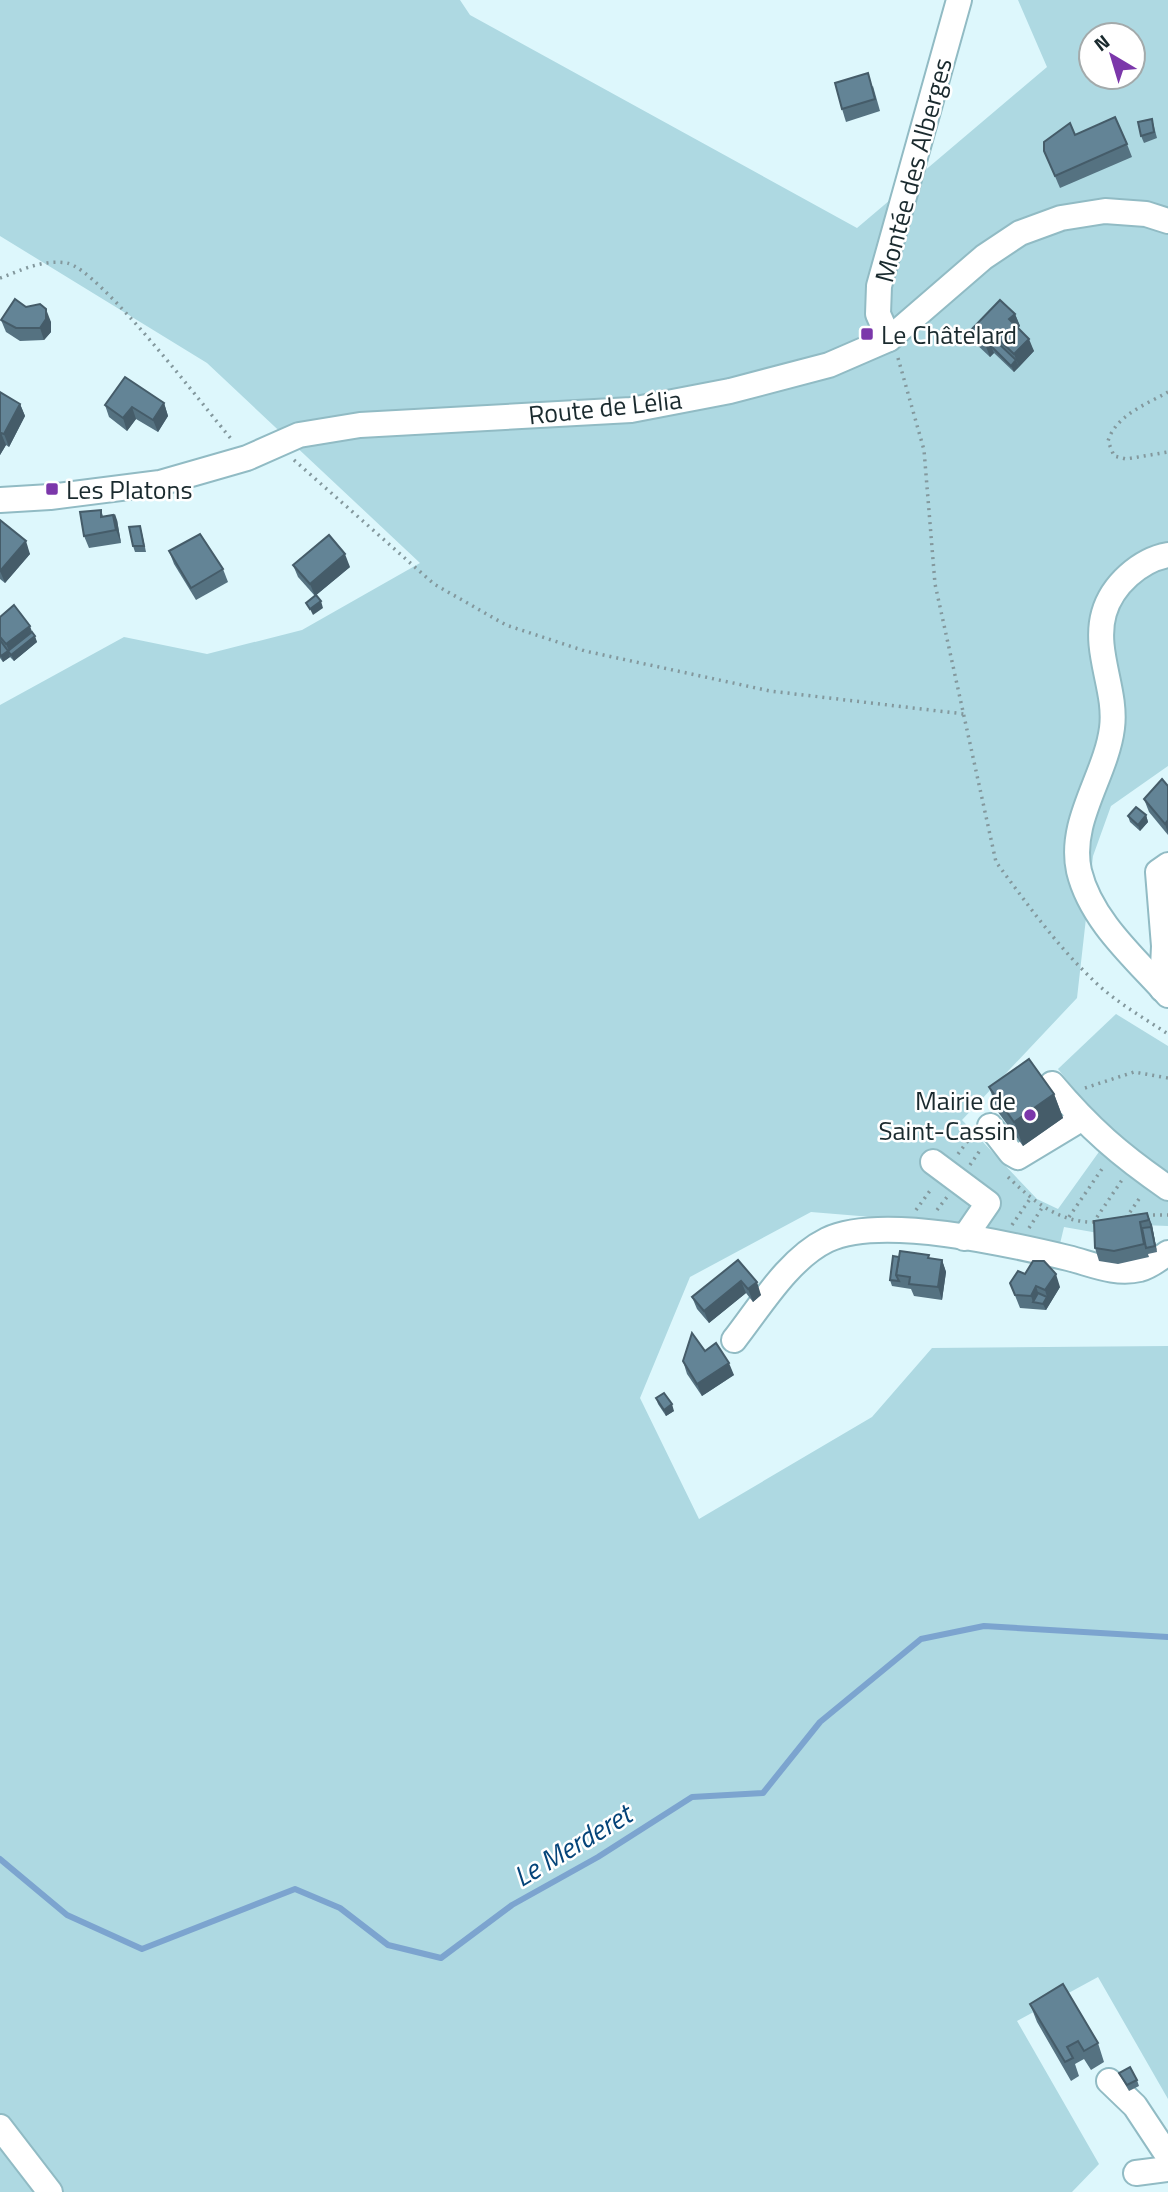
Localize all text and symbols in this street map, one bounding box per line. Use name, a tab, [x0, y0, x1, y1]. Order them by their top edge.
north arrow	[1077, 21, 1147, 91]
text: N	[1087, 27, 1115, 58]
street label: Montée des Alberges	[864, 53, 962, 287]
place label: Le Châtelard	[881, 315, 1017, 354]
marker: Le Châtelard	[859, 326, 875, 342]
street label: Route de Lélia	[526, 380, 684, 434]
place label: Les Platons	[66, 470, 193, 509]
marker: Les Platons	[44, 481, 60, 497]
place label: Mairie de Saint-Cassin	[878, 1081, 1016, 1150]
marker: Mairie de Saint-Cassin	[1022, 1107, 1038, 1123]
water label: Le Merderet	[505, 1791, 642, 1897]

